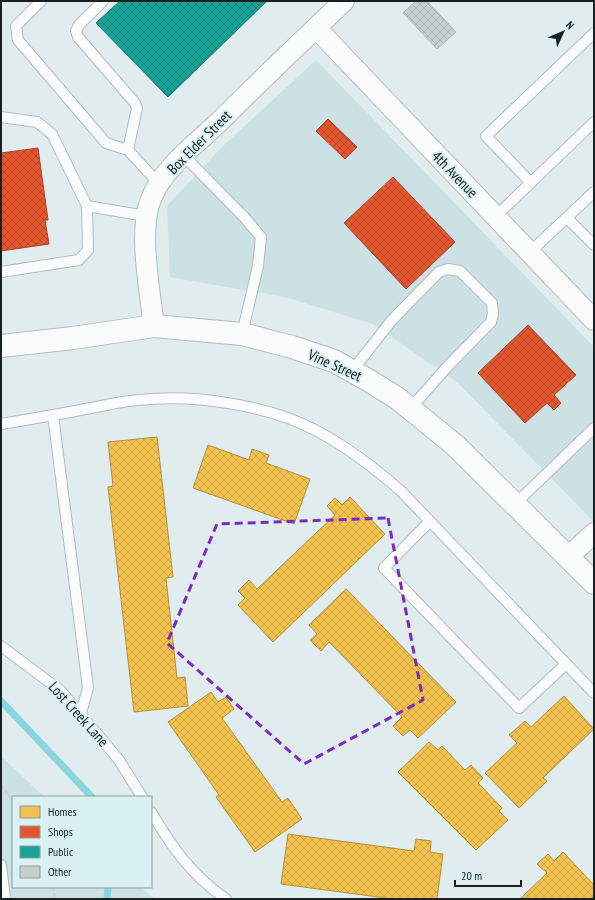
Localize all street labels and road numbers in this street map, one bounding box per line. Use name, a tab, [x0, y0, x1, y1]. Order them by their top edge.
street label: Box Elder Street	[163, 106, 235, 178]
street label: 4th Avenue	[428, 146, 482, 202]
street label: Vine Street	[304, 344, 365, 385]
street label: Lost Creek Lane	[45, 678, 113, 750]

